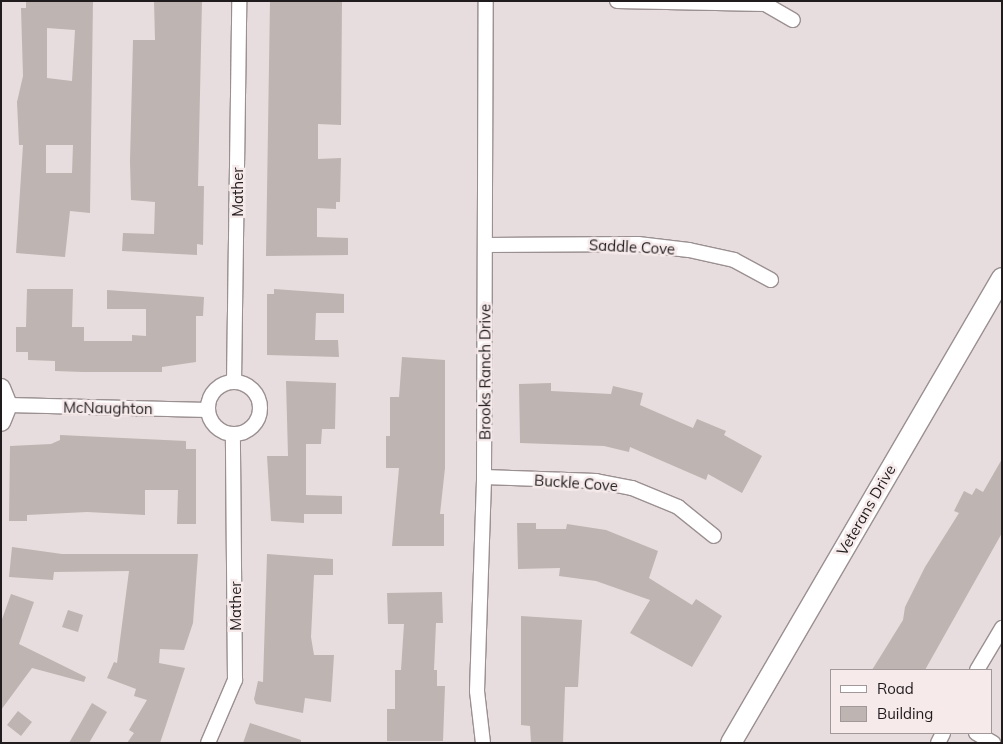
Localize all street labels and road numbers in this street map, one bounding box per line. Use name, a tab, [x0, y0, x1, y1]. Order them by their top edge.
street label: Mather	[229, 167, 247, 217]
street label: Saddle Cove	[588, 236, 676, 258]
street label: Brooks Ranch Drive	[476, 304, 494, 440]
street label: McNaughton	[63, 398, 153, 418]
street label: Veterans Drive	[833, 461, 899, 559]
street label: Buckle Cove	[534, 471, 618, 495]
street label: Mather	[227, 581, 245, 631]

